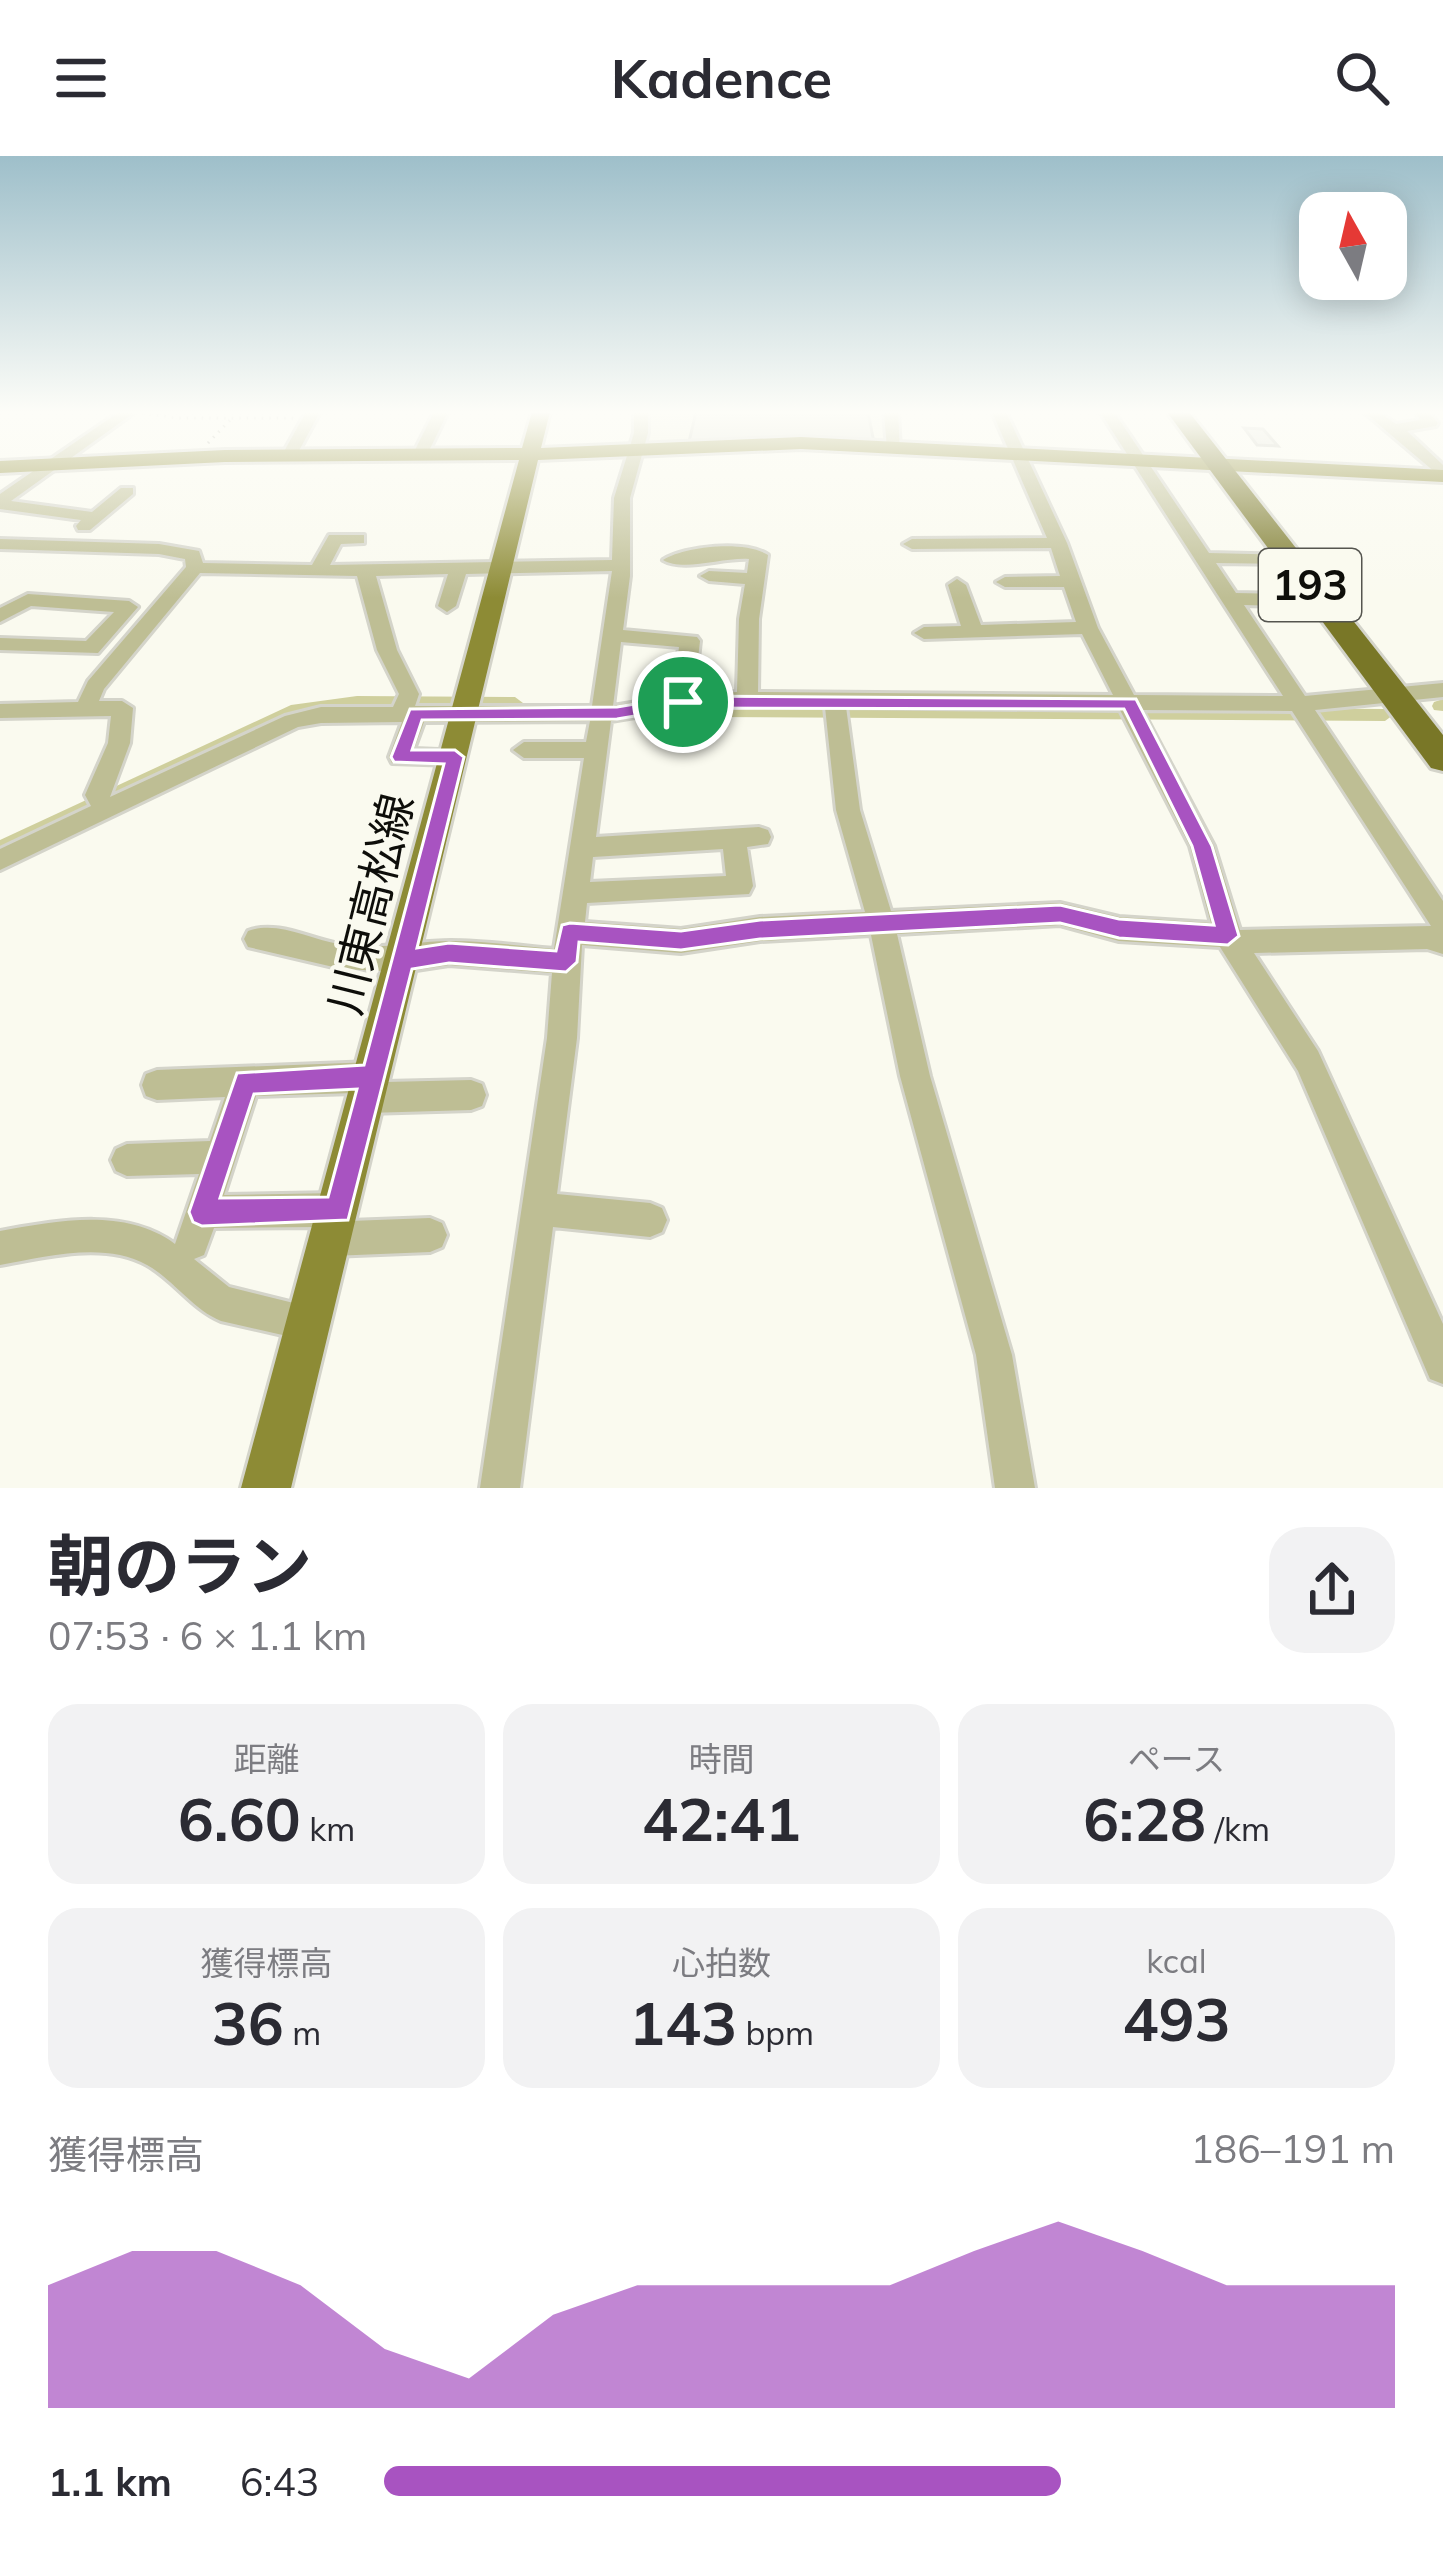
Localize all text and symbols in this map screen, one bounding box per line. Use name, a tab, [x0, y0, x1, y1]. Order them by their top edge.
text: Kadence	[611, 44, 832, 112]
icon: menu	[48, 45, 114, 111]
icon: search	[1329, 45, 1395, 111]
north arrow	[1299, 192, 1407, 300]
map controls	[1299, 192, 1407, 300]
road number: 193	[1259, 549, 1361, 621]
pin	[632, 651, 734, 753]
icon: arrive	[650, 669, 716, 735]
street label: 川東高松線	[316, 788, 424, 1020]
text: 朝のラン	[48, 1524, 312, 1607]
button: share	[1269, 1527, 1395, 1653]
text: 07:53 · 6 × 1.1 km	[48, 1611, 367, 1660]
text: 距離	[234, 1738, 300, 1779]
text: 時間	[689, 1738, 755, 1779]
text: ペース	[1128, 1738, 1225, 1779]
text: 6.60	[178, 1781, 301, 1856]
text: 42:41	[642, 1781, 801, 1856]
text: 6:28	[1083, 1781, 1206, 1856]
text: km	[301, 1808, 355, 1849]
text: /km	[1206, 1808, 1270, 1849]
text: kcal	[1146, 1940, 1207, 1981]
text: 獲得標高	[201, 1942, 333, 1983]
text: 心拍数	[672, 1942, 771, 1983]
text: 493	[1123, 1981, 1231, 2056]
text: 36	[212, 1985, 284, 2060]
text: 143	[629, 1985, 737, 2060]
text: m	[284, 2012, 321, 2053]
text: bpm	[737, 2012, 814, 2053]
text: 186–191 m	[1190, 2124, 1395, 2173]
text: 獲得標高	[48, 2130, 204, 2179]
text: 1.1 km	[48, 2457, 172, 2506]
text: 6:43	[240, 2457, 319, 2506]

